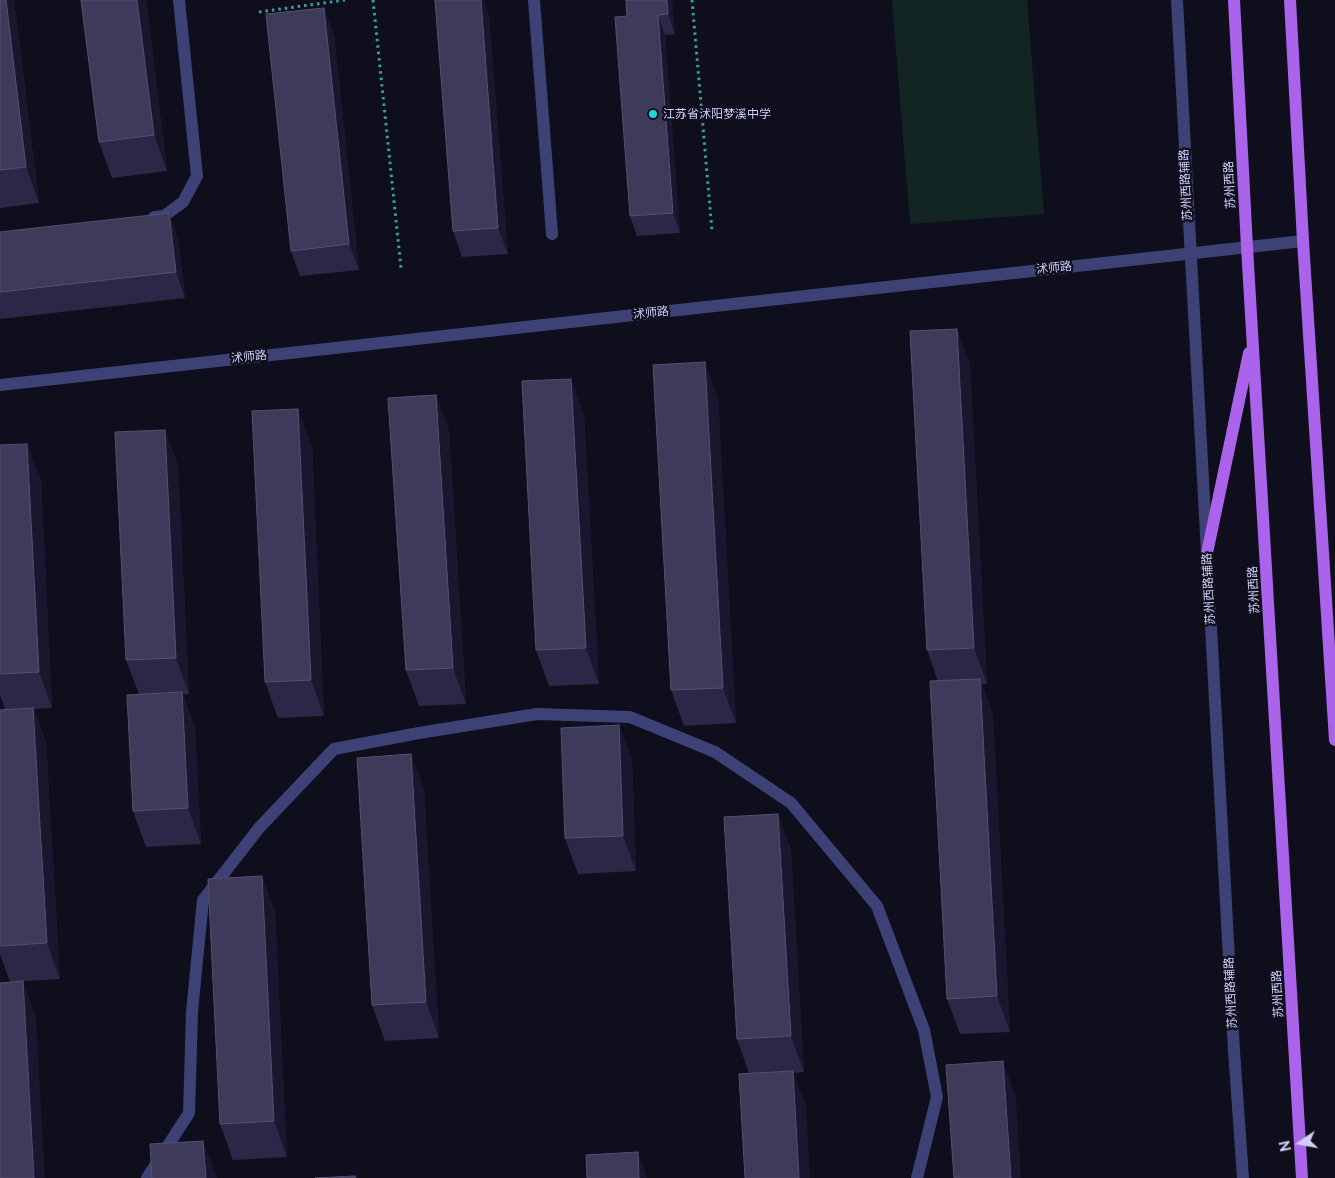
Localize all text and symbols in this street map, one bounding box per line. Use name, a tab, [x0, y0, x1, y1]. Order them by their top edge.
place label: 江苏省沭阳梦溪中学	[663, 107, 771, 121]
marker: 江苏省沭阳梦溪中学	[647, 108, 659, 120]
street label: 苏州西路辅路	[1177, 149, 1195, 221]
street label: 苏州西路	[1222, 161, 1238, 209]
street label: 沭师路	[1035, 259, 1073, 277]
street label: 沭师路	[632, 304, 670, 322]
street label: 沭师路	[230, 348, 268, 366]
street label: 苏州西路辅路	[1200, 553, 1218, 625]
street label: 苏州西路	[1246, 566, 1262, 614]
street label: 苏州西路辅路	[1222, 957, 1240, 1029]
street label: 苏州西路	[1270, 970, 1286, 1018]
north arrow	[1275, 1118, 1325, 1168]
text: N	[1276, 1139, 1294, 1153]

